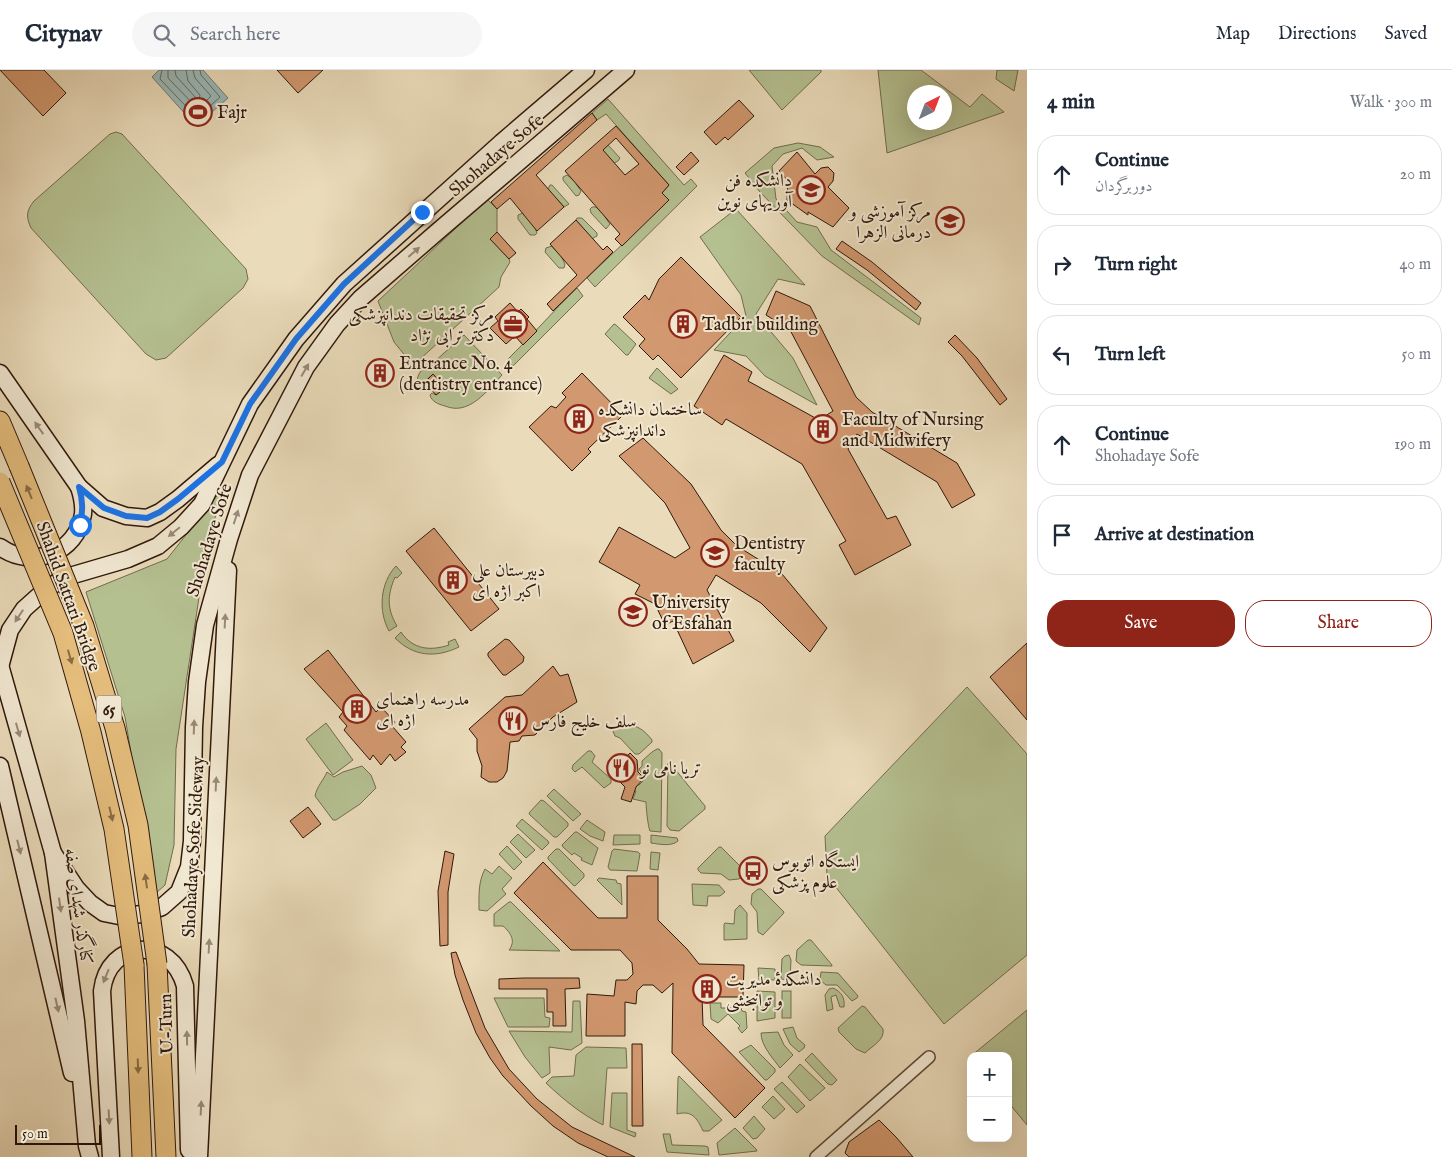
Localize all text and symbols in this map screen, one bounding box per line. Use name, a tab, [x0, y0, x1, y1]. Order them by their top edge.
search box	[132, 12, 482, 57]
text: Citynav	[25, 19, 102, 50]
icon: search	[150, 21, 178, 49]
text: Search here	[190, 23, 281, 47]
text: Map	[1216, 23, 1250, 46]
text: Directions	[1278, 23, 1356, 46]
text: Saved	[1384, 23, 1427, 46]
north arrow	[907, 85, 952, 130]
text: 4 min	[1047, 89, 1095, 116]
text: Walk · 300 m	[1350, 93, 1432, 113]
sports icon: Fajr	[183, 97, 213, 127]
place label: Fajr	[217, 102, 247, 125]
street label: Shohadaye Sofe	[445, 110, 549, 203]
text: Continue	[1095, 149, 1169, 173]
icon: ahead	[1048, 161, 1076, 189]
text: 20 m	[1400, 165, 1431, 185]
place label: دانشکده فن آوریهای نوین	[717, 170, 794, 214]
school or university icon: دانشکده فن آوریهای نوین	[796, 175, 826, 205]
text: دوربرگردان	[1095, 177, 1153, 197]
route end	[411, 201, 434, 224]
place label: مرکز آموزشی و درمانی الزهرا	[847, 201, 931, 245]
school or university icon: مرکز آموزشی و درمانی الزهرا	[935, 206, 965, 236]
one-way arrow	[408, 246, 421, 257]
icon: right	[1048, 251, 1076, 279]
text: Turn right	[1095, 253, 1177, 277]
text: 40 m	[1399, 255, 1431, 275]
place label: مرکز تحقیقات دندانپزشکی دکتر ترابی نژاد	[348, 304, 494, 348]
office icon: مرکز تحقیقات دندانپزشکی دکتر ترابی نژاد	[498, 309, 528, 339]
building icon: Tadbir building	[668, 309, 698, 339]
place label: Tadbir building	[702, 314, 819, 337]
icon: left	[1048, 341, 1076, 369]
text: Turn left	[1095, 343, 1166, 367]
text: 50 m	[1402, 345, 1431, 365]
place label: Entrance No. 4 (dentistry entrance)	[399, 353, 542, 397]
building icon: Entrance No. 4 (dentistry entrance)	[365, 358, 395, 388]
one-way arrow	[300, 364, 309, 377]
place label: ساختمان دانشکده داندانپزشکی	[598, 399, 702, 443]
building icon: ساختمان دانشکده داندانپزشکی	[564, 404, 594, 434]
place label: Faculty of Nursing and Midwifery	[842, 409, 984, 453]
building icon: Faculty of Nursing and Midwifery	[808, 414, 838, 444]
one-way arrow	[34, 422, 44, 435]
text: Continue	[1095, 423, 1169, 447]
icon: ahead	[1048, 431, 1076, 459]
text: 190 m	[1394, 435, 1431, 455]
text: Shohadaye Sofe	[1095, 447, 1199, 467]
street label: Shohadaye Sofe	[182, 481, 239, 600]
one-way arrow	[25, 485, 33, 499]
one-way arrow	[233, 510, 241, 525]
route start	[69, 514, 92, 537]
street label: Shahid Sattari Bridge	[30, 518, 105, 675]
icon: arrive	[1048, 521, 1076, 549]
text: Arrive at destination	[1095, 523, 1254, 547]
one-way arrow	[168, 527, 181, 538]
place label: Dentistry faculty	[734, 533, 805, 577]
school or university icon: Dentistry faculty	[700, 538, 730, 568]
place label: دبیرستان علی اکبر اژه ای	[472, 560, 545, 604]
building icon: دبیرستان علی اکبر اژه ای	[438, 565, 468, 595]
place label: University of Esfahan	[652, 592, 733, 636]
school or university icon: University of Esfahan	[618, 597, 648, 627]
button: Save	[1047, 600, 1235, 647]
button: Share	[1245, 600, 1432, 647]
one-way arrow	[14, 609, 24, 623]
one-way arrow	[221, 613, 229, 629]
one-way arrow	[66, 650, 74, 665]
place label: مدرسه راهنمای اژه ای	[376, 689, 469, 733]
building icon: مدرسه راهنمای اژه ای	[342, 694, 372, 724]
road number: 65	[96, 696, 122, 722]
restaurant icon: سلف خلیج فارس	[498, 706, 528, 736]
place label: سلف خلیج فارس	[532, 711, 637, 737]
one-way arrow	[191, 719, 199, 735]
one-way arrow	[15, 723, 23, 738]
restaurant icon: تریا نامی نو	[606, 753, 636, 783]
street label: Shohadaye Sofe Sideway	[178, 756, 211, 938]
place label: تریا نامی نو	[638, 758, 701, 781]
one-way arrow	[213, 775, 221, 791]
one-way arrow	[107, 807, 115, 822]
one-way arrow	[15, 840, 23, 855]
street label: کنارگذر شهدای صفه	[58, 846, 100, 966]
place label: ایستگاه اتوبوس علوم پزشکی	[772, 849, 859, 898]
bus stop icon: ایستگاه اتوبوس علوم پزشکی	[738, 856, 768, 886]
one-way arrow	[142, 872, 150, 888]
one-way arrow	[56, 897, 64, 913]
one-way arrow	[205, 938, 213, 954]
one-way arrow	[102, 969, 110, 984]
place label: دانشکدهٔ مدیریت و توانبخشی	[726, 969, 822, 1013]
building icon: دانشکدهٔ مدیریت و توانبخشی	[692, 974, 722, 1004]
street label: U-Turn	[155, 993, 180, 1055]
one-way arrow	[53, 998, 61, 1013]
one-way arrow	[182, 1030, 190, 1046]
map controls	[967, 1052, 1012, 1142]
button: +	[967, 1052, 1012, 1097]
one-way arrow	[134, 1058, 142, 1074]
button: −	[967, 1097, 1012, 1142]
one-way arrow	[198, 1100, 206, 1116]
one-way arrow	[106, 1109, 114, 1125]
scale bar	[15, 1122, 101, 1145]
text: 50 m	[22, 1125, 48, 1143]

